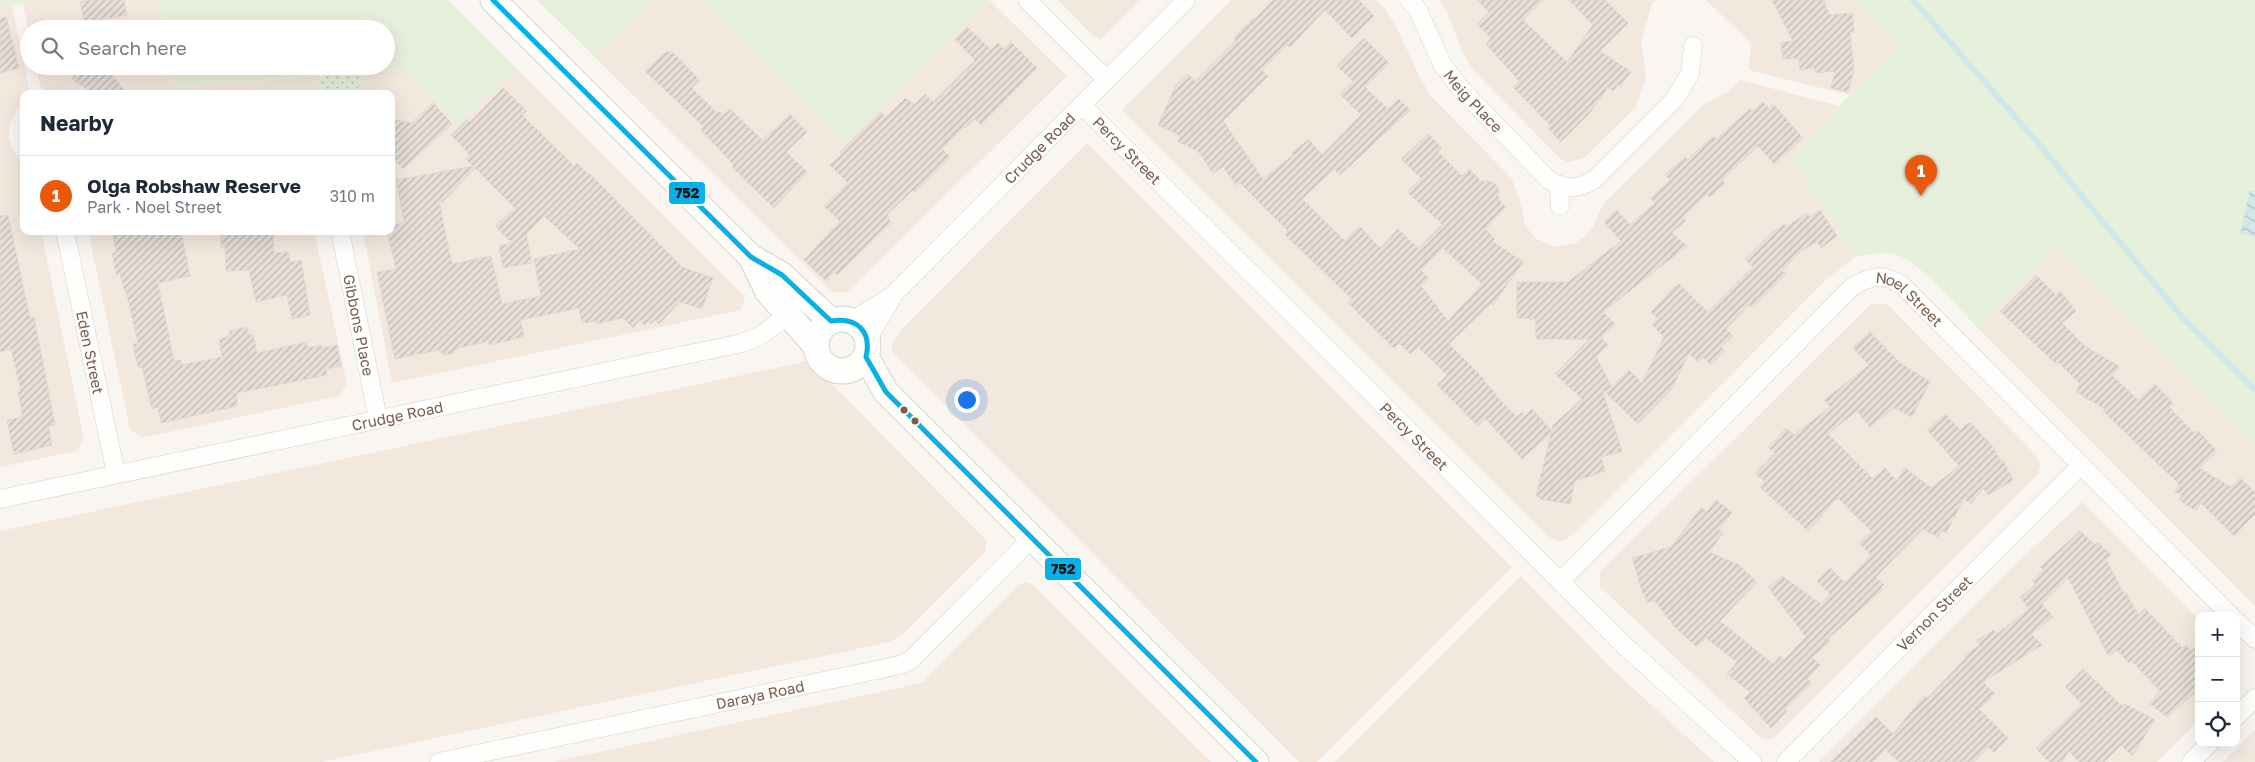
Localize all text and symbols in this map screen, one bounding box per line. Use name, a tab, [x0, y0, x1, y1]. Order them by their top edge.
search box	[20, 20, 395, 75]
icon: search	[38, 34, 66, 62]
text: Search here	[78, 36, 187, 59]
street label: Meig Place	[1440, 66, 1507, 136]
street label: Crudge Road	[1000, 109, 1078, 187]
text: Nearby	[40, 110, 114, 136]
street label: Percy Street	[1090, 113, 1165, 188]
pin: 1	[1905, 155, 1937, 196]
text: Olga Robshaw Reserve	[87, 174, 301, 197]
line badge: 752	[668, 181, 706, 205]
text: 752	[675, 184, 700, 201]
text: 1	[52, 186, 60, 206]
text: 310 m	[330, 186, 375, 206]
text: Park · Noel Street	[87, 197, 222, 217]
street label: Noel Street	[1875, 268, 1947, 330]
street label: Gibbons Place	[340, 273, 378, 378]
street label: Eden Street	[73, 309, 108, 396]
your location	[954, 387, 980, 413]
street label: Crudge Road	[350, 397, 445, 434]
street label: Percy Street	[1377, 398, 1452, 474]
unlabelled marker	[899, 405, 909, 415]
unlabelled marker	[910, 416, 920, 426]
line badge: 752	[1044, 557, 1082, 581]
text: 752	[1051, 560, 1076, 577]
street label: Vernon Street	[1893, 571, 1975, 655]
map controls	[2195, 612, 2240, 747]
button: +	[2195, 612, 2240, 657]
button: −	[2195, 657, 2240, 702]
street label: Daraya Road	[714, 676, 806, 713]
button: locate	[2195, 702, 2240, 747]

